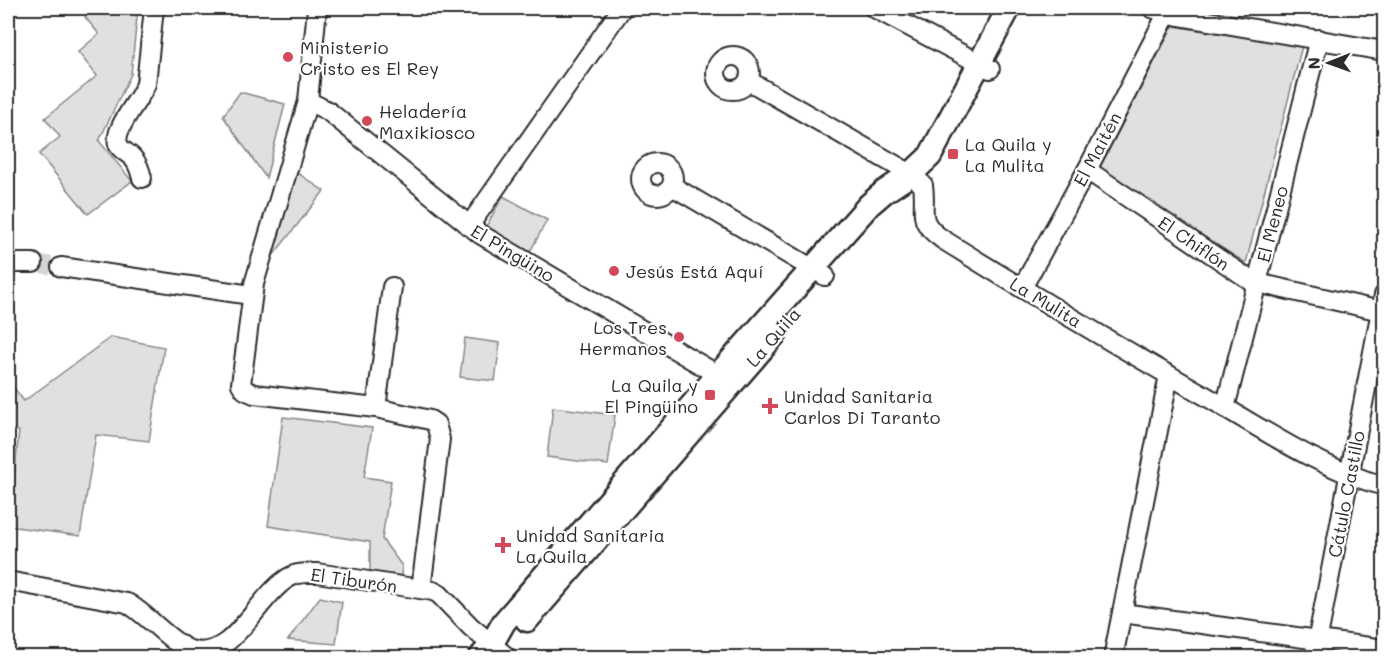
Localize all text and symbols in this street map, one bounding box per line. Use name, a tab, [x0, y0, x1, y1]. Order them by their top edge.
north arrow	[1299, 33, 1359, 93]
place label: Ministerio Cristo es El Rey	[300, 35, 439, 80]
marker: Ministerio Cristo es El Rey	[281, 50, 295, 64]
text: N	[1303, 57, 1324, 70]
place label: Heladería Maxikiosco	[379, 99, 475, 144]
street label: El Maitén	[1067, 108, 1127, 190]
marker: Heladería Maxikiosco	[360, 114, 374, 128]
place label: La Quila y La Mulita	[965, 132, 1052, 177]
marker: La Quila y La Mulita	[946, 147, 960, 161]
street label: El Meneo	[1251, 183, 1293, 265]
street label: El Chiflón	[1154, 210, 1234, 276]
street label: El Pingüino	[467, 219, 560, 288]
place label: Jesús Está Aquí	[626, 259, 764, 283]
marker: Jesús Está Aquí	[607, 264, 621, 278]
street label: La Mulita	[1006, 271, 1086, 333]
street label: La Quila	[740, 302, 806, 372]
place label: Los Tres Hermanos	[579, 315, 667, 360]
marker: Los Tres Hermanos	[672, 330, 686, 344]
place label: La Quila y El Pingüino	[604, 373, 698, 418]
place label: Unidad Sanitaria Carlos Di Taranto	[784, 384, 941, 429]
marker: La Quila y El Pingüino	[703, 388, 717, 402]
marker: Unidad Sanitaria Carlos Di Taranto	[761, 397, 779, 415]
street label: Cátulo Castillo	[1322, 428, 1370, 559]
place label: Unidad Sanitaria La Quila	[516, 523, 665, 568]
marker: Unidad Sanitaria La Quila	[494, 536, 512, 554]
street label: El Tiburón	[309, 562, 399, 598]

